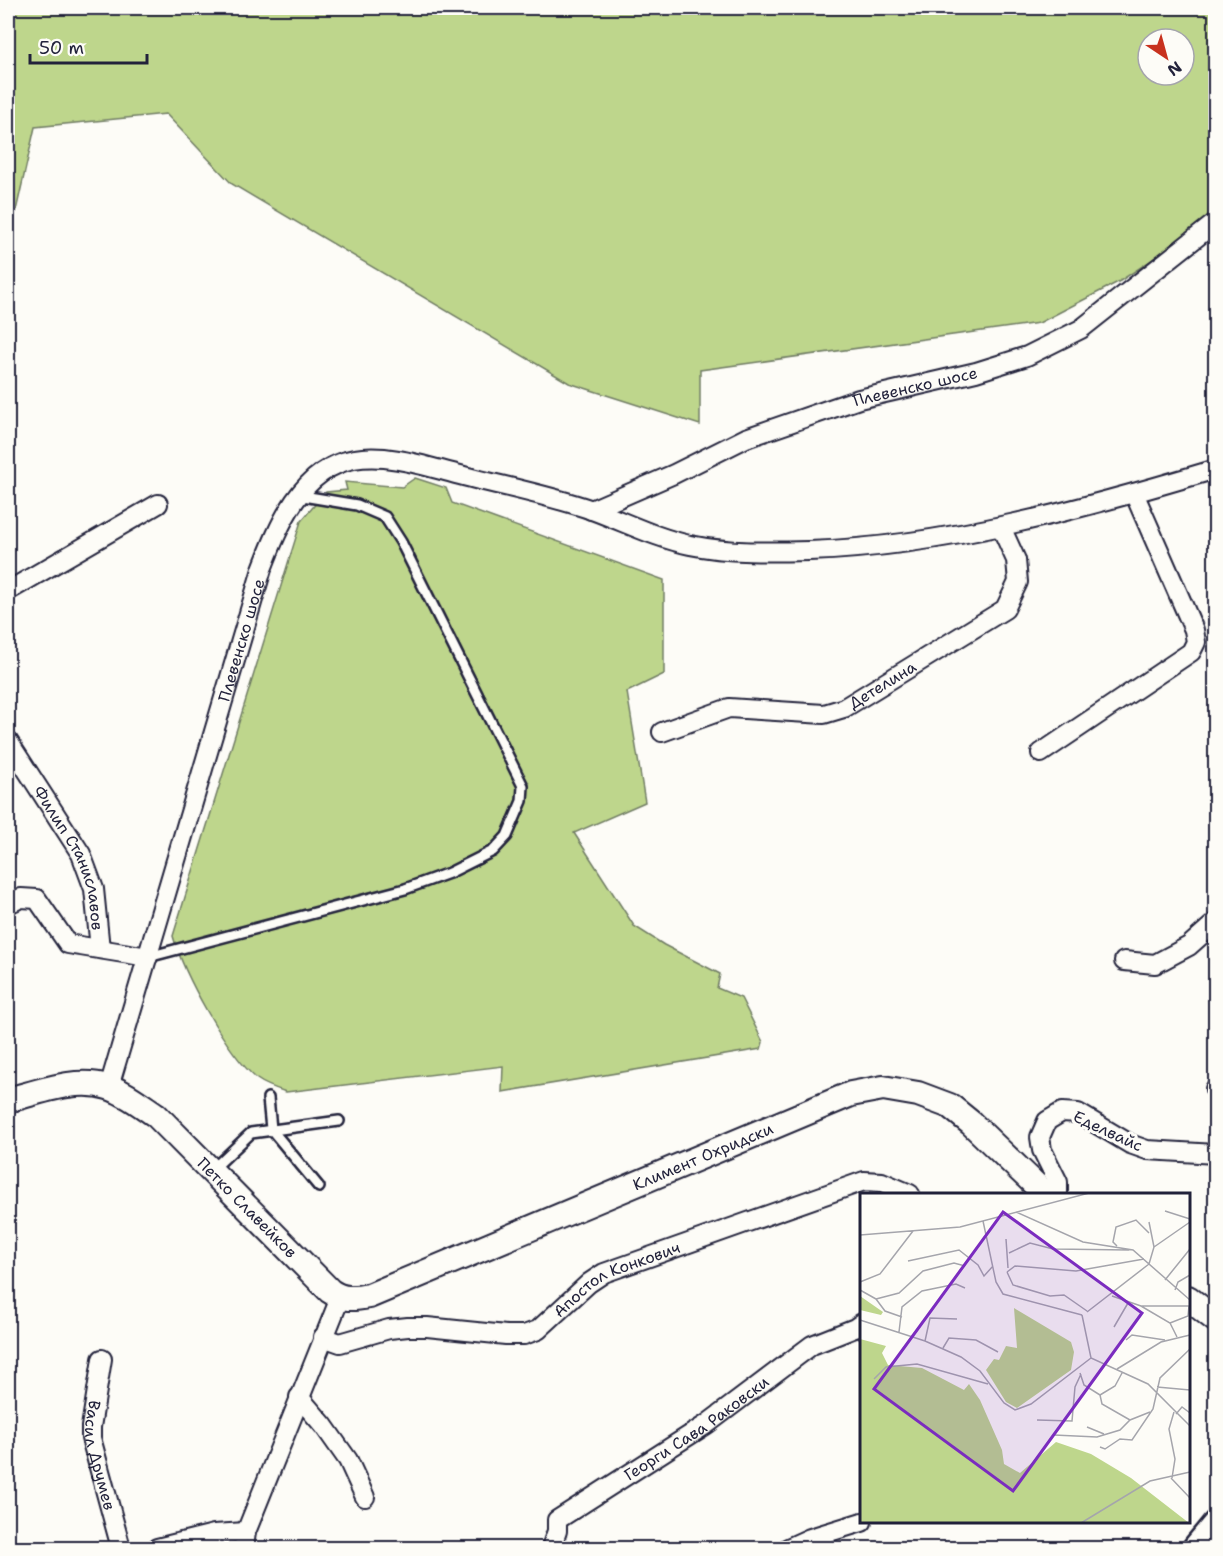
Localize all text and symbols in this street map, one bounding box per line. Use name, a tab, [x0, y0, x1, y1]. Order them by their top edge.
scale bar	[30, 27, 147, 65]
north arrow	[1136, 27, 1196, 87]
text: 50 m	[39, 36, 84, 60]
text: N	[1163, 57, 1186, 81]
street label: Плевенско шосе	[850, 362, 979, 411]
street label: Плевенско шосе	[213, 576, 269, 704]
street label: Детелина	[844, 656, 920, 713]
street label: Филип Станиславов	[29, 781, 109, 931]
street label: Еделвайс	[1070, 1106, 1146, 1156]
street label: Климент Охридски	[629, 1117, 776, 1195]
street label: Петко Славейков	[193, 1153, 302, 1262]
inset map	[860, 1193, 1190, 1523]
street label: Апостол Конкович	[549, 1236, 683, 1321]
street label: Георги Сава Раковски	[620, 1371, 773, 1485]
street label: Васил Друмев	[81, 1399, 121, 1512]

